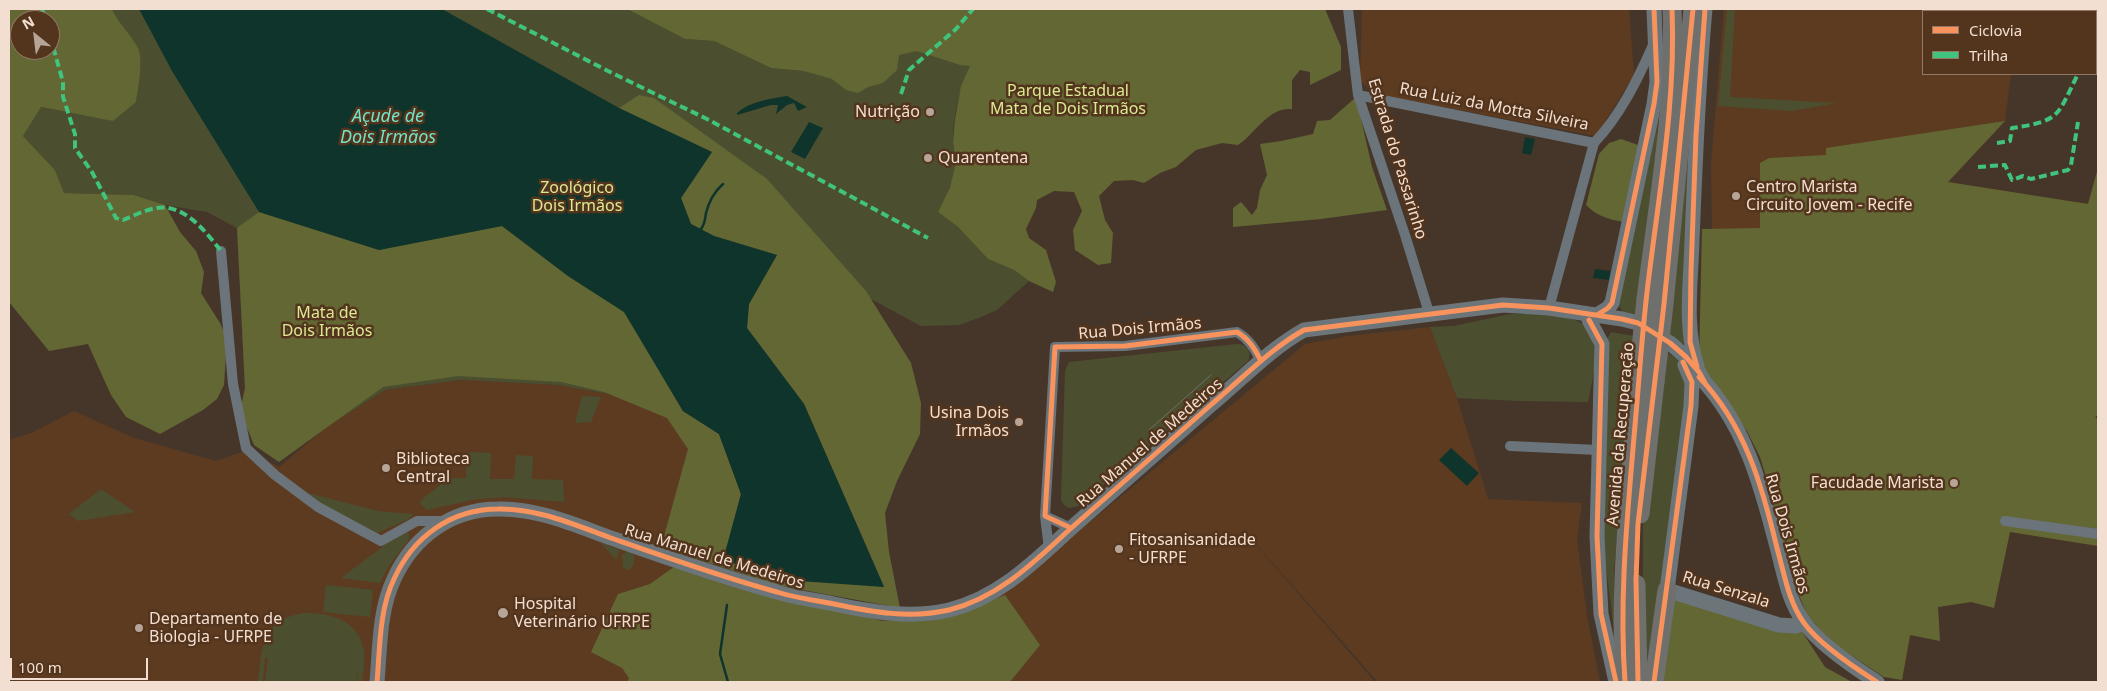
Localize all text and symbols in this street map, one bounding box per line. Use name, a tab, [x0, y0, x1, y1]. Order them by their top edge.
north arrow	[10, 10, 60, 60]
legend	[1922, 10, 2097, 75]
text: N	[18, 11, 38, 33]
text: Ciclovia	[1969, 20, 2022, 40]
text: Trilha	[1969, 45, 2008, 65]
street label: Estrada do Passarinho	[1363, 76, 1431, 242]
street label: Rua Luiz da Motta Silveira	[1398, 79, 1590, 135]
park label: Parque Estadual Mata de Dois Irmãos	[990, 81, 1146, 119]
place label: Nutrição	[855, 102, 920, 122]
water label: Açude de Dois Irmãos	[340, 106, 436, 148]
marker: Nutrição	[924, 106, 936, 118]
place label: Quarentena	[938, 148, 1028, 168]
marker: Quarentena	[922, 152, 934, 164]
place label: Centro Marista Circuito Jovem - Recife	[1746, 177, 1912, 215]
park label: Zoológico Dois Irmãos	[532, 178, 622, 216]
marker: Centro Marista Circuito Jovem - Recife	[1730, 190, 1742, 202]
park label: Mata de Dois Irmãos	[282, 303, 372, 341]
street label: Rua Dois Irmãos	[1078, 314, 1202, 344]
street label: Avenida da Recuperação	[1603, 341, 1639, 527]
street label: Rua Manuel de Medeiros	[1073, 374, 1227, 512]
place label: Usina Dois Irmãos	[929, 403, 1009, 441]
marker: Usina Dois Irmãos	[1013, 416, 1025, 428]
place label: Biblioteca Central	[396, 449, 470, 487]
marker: Biblioteca Central	[380, 462, 392, 474]
street label: Rua Dois Irmãos	[1761, 472, 1813, 596]
place label: Facudade Marista	[1811, 473, 1944, 493]
marker: Facudade Marista	[1948, 477, 1960, 489]
street label: Rua Manuel de Medeiros	[622, 521, 806, 593]
place label: Fitosanisanidade - UFRPE	[1129, 530, 1256, 568]
marker: Fitosanisanidade - UFRPE	[1113, 543, 1125, 555]
street label: Rua Senzala	[1680, 568, 1772, 612]
place label: Hospital Veterinário UFRPE	[514, 594, 650, 632]
marker: Hospital Veterinário UFRPE	[496, 606, 510, 620]
place label: Departamento de Biologia - UFRPE	[149, 609, 282, 647]
marker: Departamento de Biologia - UFRPE	[133, 622, 145, 634]
scale bar	[12, 648, 150, 680]
text: 100 m	[18, 657, 62, 677]

